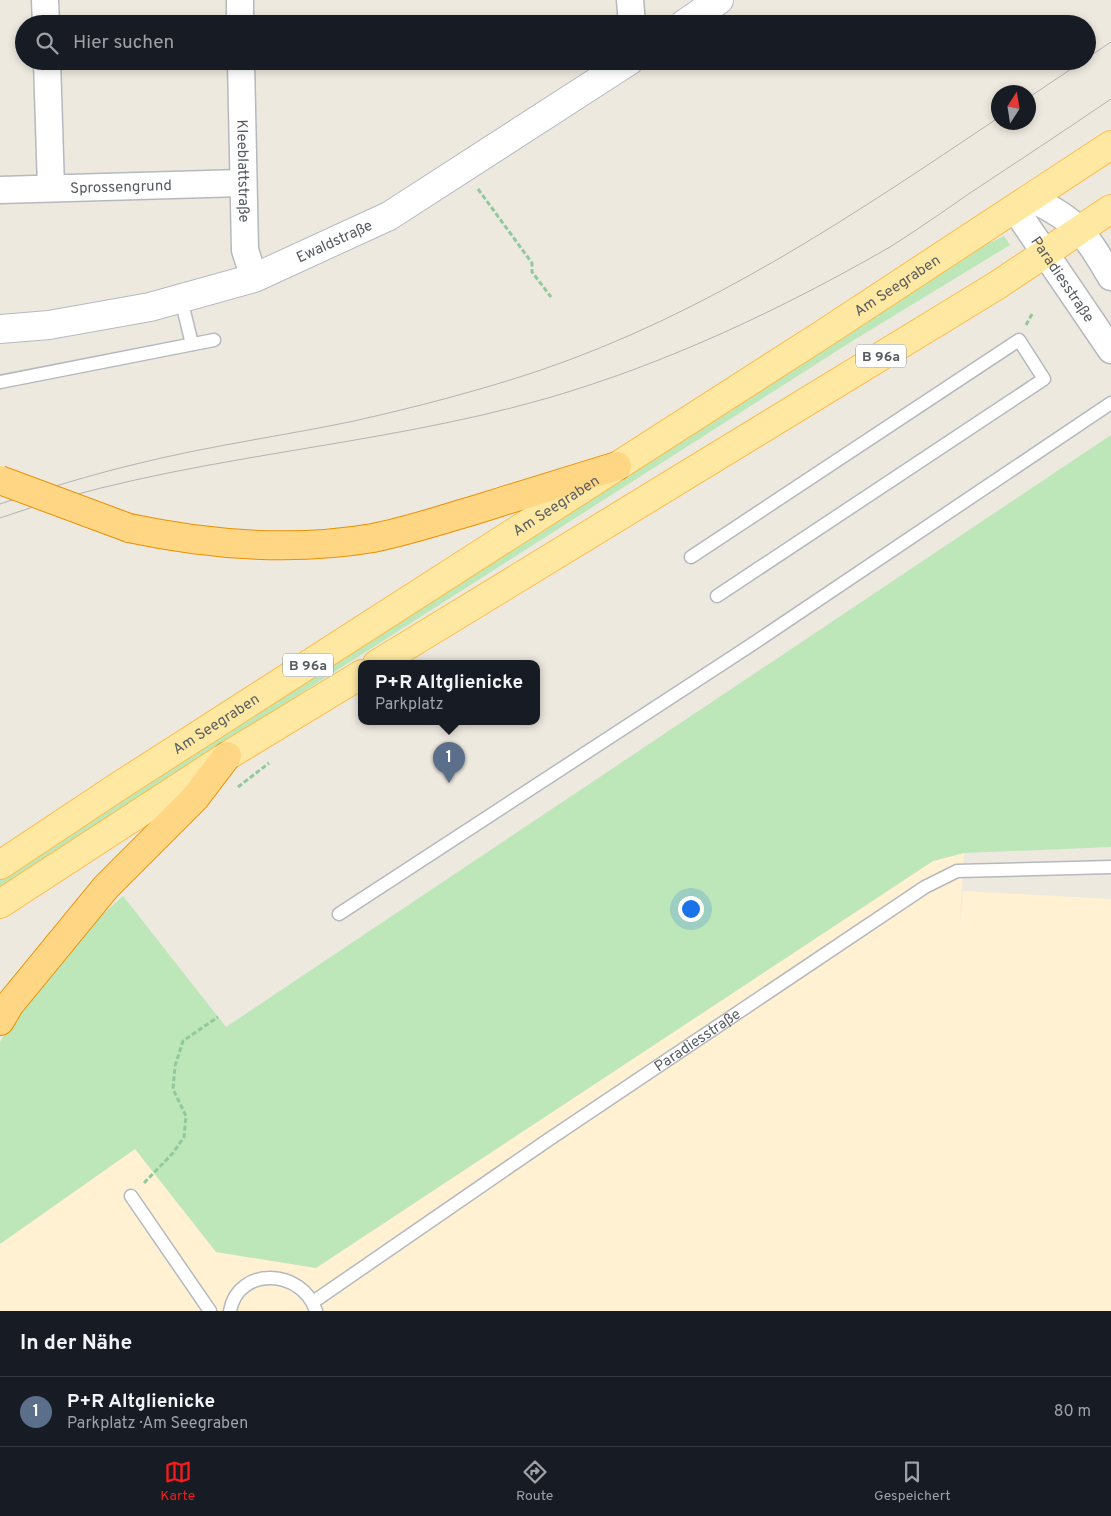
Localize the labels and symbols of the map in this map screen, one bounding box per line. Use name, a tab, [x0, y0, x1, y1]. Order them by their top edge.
north arrow	[991, 85, 1036, 130]
street label: Kleeblattstraße	[231, 119, 252, 223]
street label: Sprossengrund	[70, 177, 172, 199]
street label: Ewaldstraße	[294, 217, 376, 268]
street label: Paradiesstraße	[1026, 233, 1098, 327]
street label: Am Seegraben	[851, 252, 945, 322]
road number: B 96a	[856, 344, 906, 368]
street label: Am Seegraben	[510, 472, 604, 542]
road number: B 96a	[283, 654, 333, 676]
street label: Am Seegraben	[170, 690, 264, 760]
pin: 1	[433, 742, 465, 783]
your location	[678, 896, 704, 922]
street label: Paradiesstraße	[651, 1005, 745, 1077]

